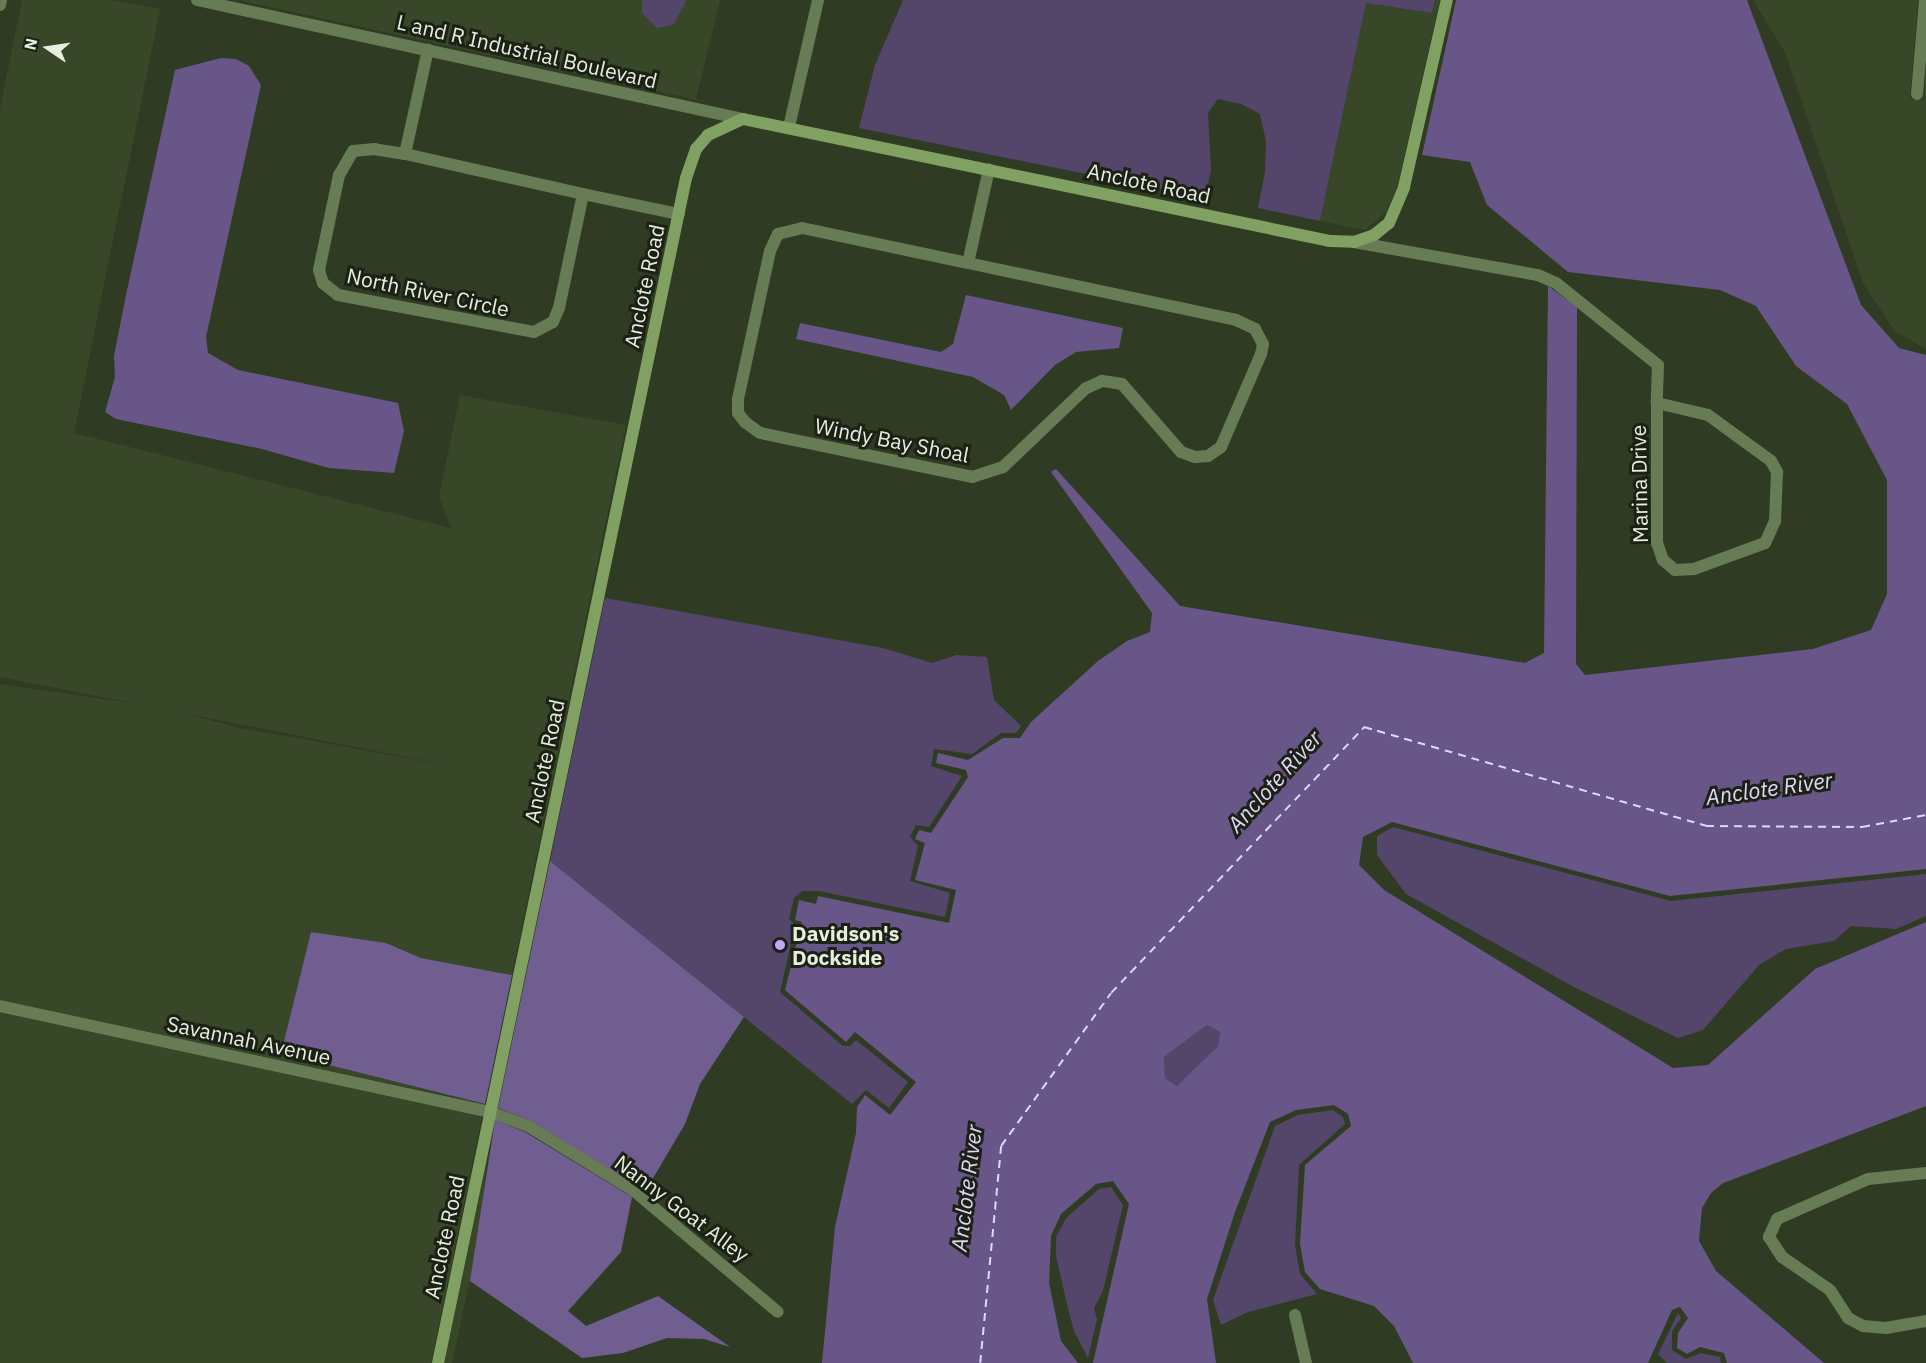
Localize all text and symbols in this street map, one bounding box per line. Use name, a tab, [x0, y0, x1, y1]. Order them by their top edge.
street label: L and R Industrial Boulevard	[394, 9, 660, 93]
north arrow	[18, 18, 78, 78]
text: N	[19, 36, 42, 52]
street label: Anclote Road	[1085, 158, 1213, 208]
street label: Anclote Road	[619, 222, 669, 350]
street label: North River Circle	[344, 262, 512, 322]
street label: Windy Bay Shoal	[813, 413, 971, 467]
street label: Marina Drive	[1625, 425, 1653, 543]
street label: Anclote Road	[519, 697, 569, 825]
water label: Anclote River	[1222, 725, 1326, 837]
water label: Anclote River	[1704, 766, 1834, 810]
place label: Davidson's Dockside	[792, 920, 899, 970]
marker: Davidson's Dockside	[773, 938, 787, 952]
street label: Savannah Avenue	[165, 1010, 333, 1070]
water label: Anclote River	[945, 1123, 987, 1253]
street label: Nanny Goat Alley	[610, 1149, 754, 1267]
street label: Anclote Road	[419, 1173, 469, 1301]

